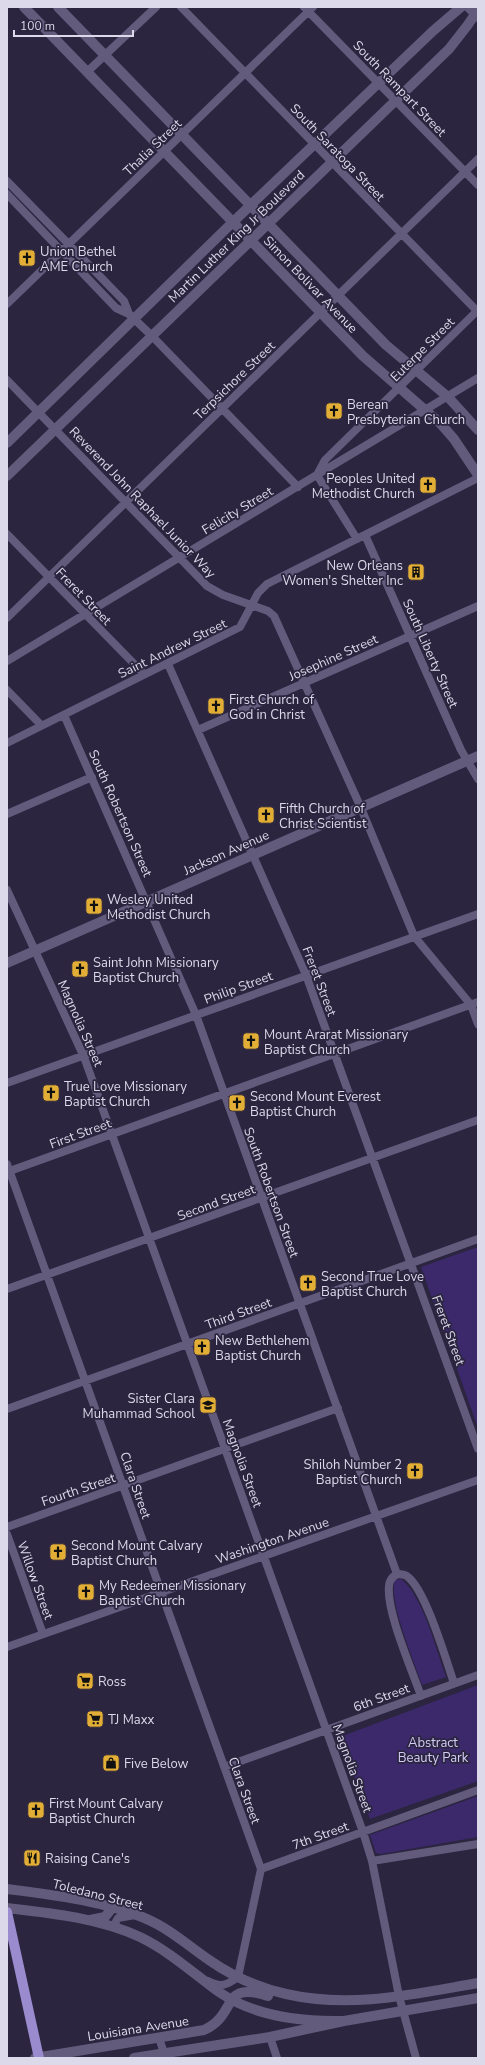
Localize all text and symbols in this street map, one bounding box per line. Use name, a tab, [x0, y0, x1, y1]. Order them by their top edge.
scale bar	[14, 12, 133, 38]
text: 100 m	[20, 18, 55, 34]
street label: South Rampart Street	[349, 37, 450, 141]
street label: South Saratoga Street	[286, 100, 389, 206]
street label: Thalia Street	[120, 115, 186, 180]
street label: Martin Luther King Jr Boulevard	[164, 166, 309, 307]
street label: Simon Bolivar Avenue	[259, 232, 361, 337]
place label: Union Bethel AME Church	[40, 243, 116, 276]
church icon: Union Bethel AME Church	[17, 248, 37, 268]
street label: Euterpe Street	[387, 313, 459, 386]
street label: Terpsichore Street	[190, 337, 279, 424]
place label: Berean Presbyterian Church	[347, 396, 465, 429]
church icon: Berean Presbyterian Church	[324, 401, 344, 421]
street label: Reverend John Raphael Junior Way	[65, 423, 220, 583]
place label: Peoples United Methodist Church	[312, 470, 415, 503]
church icon: Peoples United Methodist Church	[418, 475, 438, 495]
street label: Felicity Street	[199, 482, 277, 539]
place label: New Orleans Women's Shelter Inc	[282, 557, 403, 590]
building icon: New Orleans Women's Shelter Inc	[406, 562, 426, 582]
street label: Freret Street	[51, 564, 116, 630]
street label: South Liberty Street	[398, 596, 462, 711]
street label: Saint Andrew Street	[115, 615, 230, 683]
street label: Josephine Street	[285, 630, 381, 686]
place label: First Church of God in Christ	[229, 691, 315, 724]
church icon: First Church of God in Christ	[206, 696, 226, 716]
street label: South Robertson Street	[84, 747, 156, 880]
place label: Fifth Church of Christ Scientist	[279, 800, 367, 833]
church icon: Fifth Church of Christ Scientist	[256, 805, 276, 825]
street label: Jackson Avenue	[180, 826, 272, 880]
place label: Wesley United Methodist Church	[107, 891, 210, 924]
church icon: Wesley United Methodist Church	[84, 896, 104, 916]
street label: Freret Street	[298, 944, 341, 1019]
place label: Saint John Missionary Baptist Church	[93, 954, 219, 987]
church icon: Saint John Missionary Baptist Church	[70, 959, 90, 979]
street label: Philip Street	[201, 967, 276, 1009]
street label: Magnolia Street	[53, 977, 107, 1070]
place label: Mount Ararat Missionary Baptist Church	[264, 1026, 408, 1059]
church icon: Mount Ararat Missionary Baptist Church	[241, 1031, 261, 1051]
place label: True Love Missionary Baptist Church	[64, 1078, 187, 1111]
church icon: True Love Missionary Baptist Church	[41, 1083, 61, 1103]
place label: Second Mount Everest Baptist Church	[250, 1088, 381, 1121]
church icon: Second Mount Everest Baptist Church	[227, 1093, 247, 1113]
street label: First Street	[47, 1114, 114, 1153]
street label: South Robertson Street	[239, 1125, 303, 1260]
street label: Second Street	[175, 1180, 258, 1225]
place label: Second True Love Baptist Church	[321, 1268, 424, 1301]
church icon: Second True Love Baptist Church	[298, 1273, 318, 1293]
street label: Third Street	[203, 1293, 274, 1334]
street label: Freret Street	[427, 1293, 469, 1368]
place label: New Bethlehem Baptist Church	[215, 1332, 310, 1365]
church icon: New Bethlehem Baptist Church	[192, 1337, 212, 1357]
place label: Sister Clara Muhammad School	[83, 1390, 195, 1423]
school or university icon: Sister Clara Muhammad School	[198, 1395, 218, 1415]
street label: Magnolia Street	[218, 1417, 267, 1510]
street label: Clara Street	[115, 1449, 155, 1522]
place label: Shiloh Number 2 Baptist Church	[304, 1456, 402, 1489]
church icon: Shiloh Number 2 Baptist Church	[405, 1461, 425, 1481]
street label: Fourth Street	[39, 1469, 118, 1511]
street label: Washington Avenue	[213, 1513, 331, 1569]
place label: Second Mount Calvary Baptist Church	[71, 1537, 203, 1570]
street label: Willow Street	[13, 1539, 58, 1622]
church icon: Second Mount Calvary Baptist Church	[48, 1542, 68, 1562]
place label: My Redeemer Missionary Baptist Church	[99, 1577, 246, 1610]
church icon: My Redeemer Missionary Baptist Church	[76, 1582, 96, 1602]
supermarket icon: Ross	[75, 1671, 95, 1691]
place label: Ross	[98, 1673, 126, 1691]
street label: 6th Street	[351, 1679, 412, 1716]
supermarket icon: TJ Maxx	[85, 1709, 105, 1729]
place label: TJ Maxx	[108, 1711, 154, 1729]
street label: Magnolia Street	[328, 1722, 377, 1815]
park label: Abstract Beauty Park	[398, 1734, 469, 1767]
shop icon: Five Below	[101, 1753, 121, 1773]
street label: Clara Street	[224, 1754, 265, 1827]
place label: Five Below	[124, 1755, 189, 1773]
place label: First Mount Calvary Baptist Church	[49, 1795, 163, 1828]
church icon: First Mount Calvary Baptist Church	[26, 1800, 46, 1820]
street label: 7th Street	[290, 1817, 351, 1854]
restaurant icon: Raising Cane's	[22, 1848, 42, 1868]
place label: Raising Cane's	[45, 1850, 130, 1868]
street label: Toledano Street	[51, 1875, 145, 1915]
street label: Louisiana Avenue	[86, 2012, 190, 2046]

